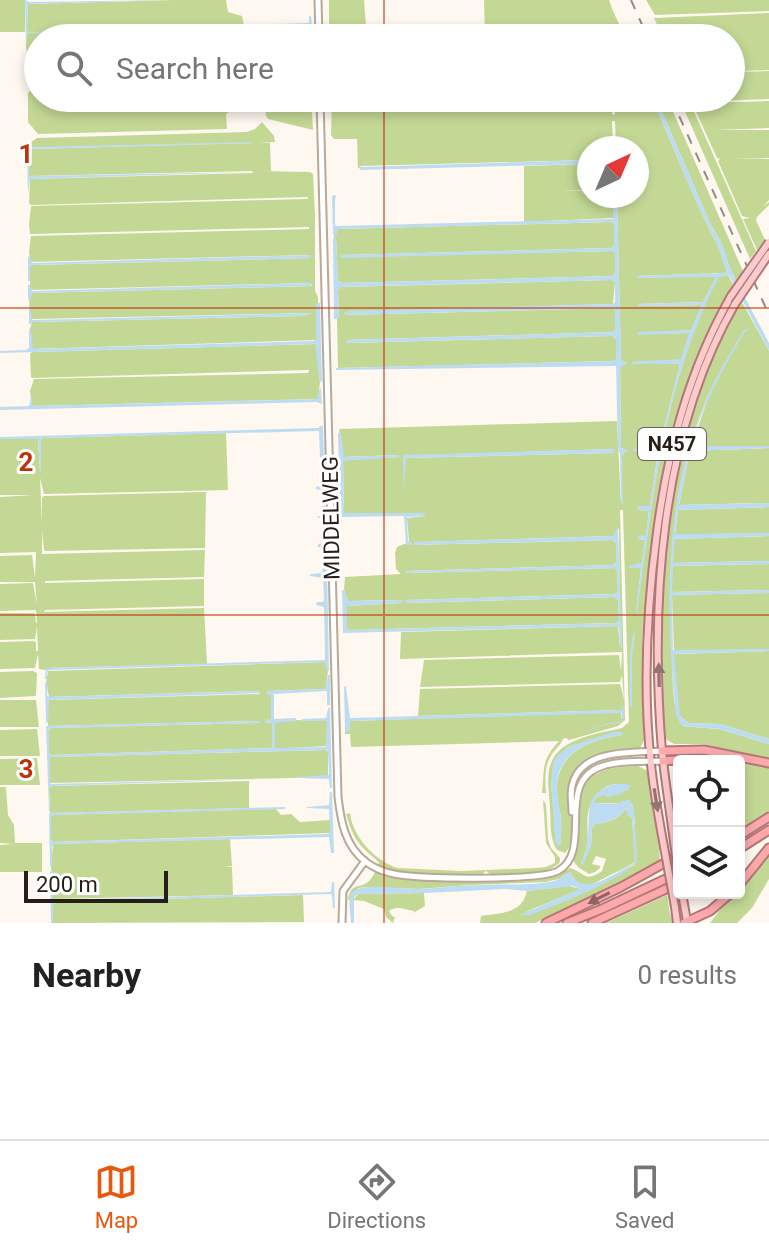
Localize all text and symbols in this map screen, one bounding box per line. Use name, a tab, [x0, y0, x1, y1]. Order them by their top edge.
search box	[24, 24, 745, 112]
icon: search	[52, 46, 96, 90]
text: Search here	[116, 51, 274, 86]
north arrow	[577, 136, 649, 208]
text: 1	[19, 139, 33, 169]
road number: N457	[638, 428, 706, 460]
text: 2	[19, 447, 33, 477]
street label: MIDDELWEG	[317, 456, 345, 580]
one-way arrow	[653, 662, 665, 687]
text: 3	[19, 754, 33, 784]
map controls	[673, 755, 745, 899]
button: locate	[673, 755, 745, 827]
one-way arrow	[650, 788, 663, 813]
button: layers	[673, 827, 745, 899]
scale bar	[24, 867, 168, 903]
text: 200 m	[36, 872, 98, 897]
one-way arrow	[588, 891, 611, 904]
text: Nearby	[32, 955, 141, 995]
text: 0 results	[638, 960, 737, 990]
tab: Map	[94, 1160, 138, 1233]
tab: Directions	[327, 1160, 426, 1233]
tab: Saved	[615, 1160, 675, 1233]

